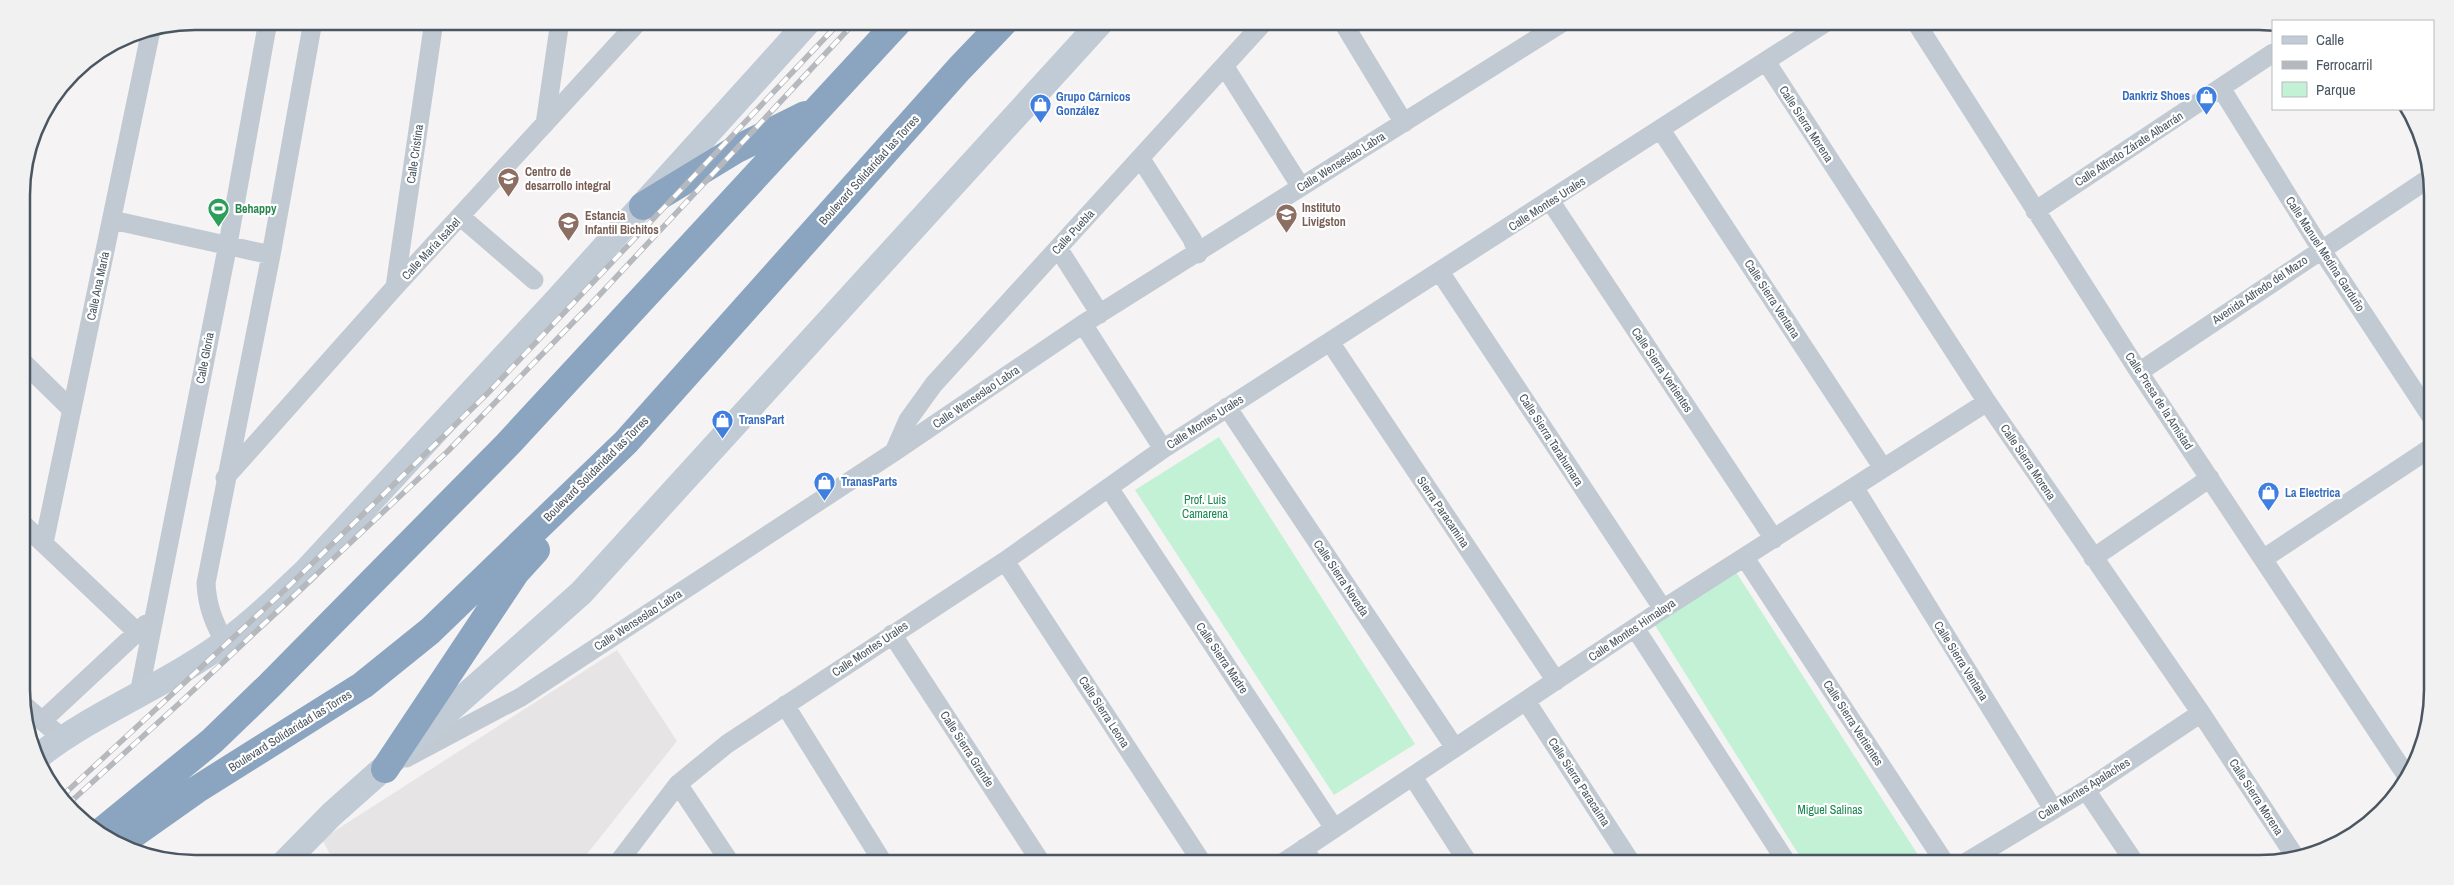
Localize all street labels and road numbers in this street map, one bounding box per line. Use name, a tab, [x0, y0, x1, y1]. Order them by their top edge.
street label: Calle Sierra Morena	[1775, 83, 1837, 166]
street label: Calle Alfredo Zárate Albarrán	[2072, 108, 2186, 190]
street label: Boulevard Solidaridad las Torres	[815, 112, 923, 228]
street label: Calle Cristina	[403, 123, 427, 185]
street label: Calle Wenseslao Labra	[1294, 128, 1389, 196]
street label: Calle Montes Urales	[1505, 173, 1589, 235]
street label: Calle Manuel Medina Garduño	[2282, 193, 2368, 315]
street label: Calle Puebla	[1048, 206, 1098, 258]
street label: Calle María Isabel	[398, 215, 464, 283]
street label: Calle Ana María	[83, 250, 113, 322]
street label: Avenida Alfredo del Mazo	[2208, 252, 2311, 329]
street label: Calle Sierra Ventana	[1741, 257, 1804, 342]
street label: Calle Sierra Vertientes	[1628, 324, 1696, 416]
street label: Calle Gloria	[192, 330, 218, 385]
street label: Calle Presa de la Amistad	[2121, 349, 2197, 453]
street label: Calle Wenseslao Labra	[929, 362, 1023, 432]
street label: Calle Montes Urales	[1163, 391, 1247, 453]
street label: Calle Sierra Tarahumara	[1515, 391, 1587, 490]
street label: Boulevard Solidaridad las Torres	[540, 413, 652, 525]
street label: Calle Sierra Morena	[1997, 421, 2060, 503]
street label: Sierra Paracamina	[1413, 473, 1473, 551]
street label: Calle Sierra Nevada	[1310, 537, 1373, 620]
street label: Calle Wenseslao Labra	[591, 585, 685, 654]
street label: Calle Montes Himalaya	[1585, 595, 1679, 665]
street label: Calle Montes Urales	[829, 618, 911, 680]
street label: Calle Sierra Ventana	[1930, 618, 1992, 704]
street label: Calle Sierra Madre	[1192, 619, 1252, 697]
street label: Calle Sierra Leona	[1075, 673, 1133, 751]
street label: Calle Sierra Vertientes	[1819, 677, 1887, 769]
street label: Boulevard Solidaridad las Torres	[225, 686, 355, 776]
street label: Calle Sierra Grande	[936, 708, 998, 790]
street label: Calle Sierra Paracaima	[1544, 735, 1614, 830]
street label: Calle Montes Apalaches	[2035, 754, 2133, 824]
street label: Calle Sierra Morena	[2225, 756, 2287, 839]

